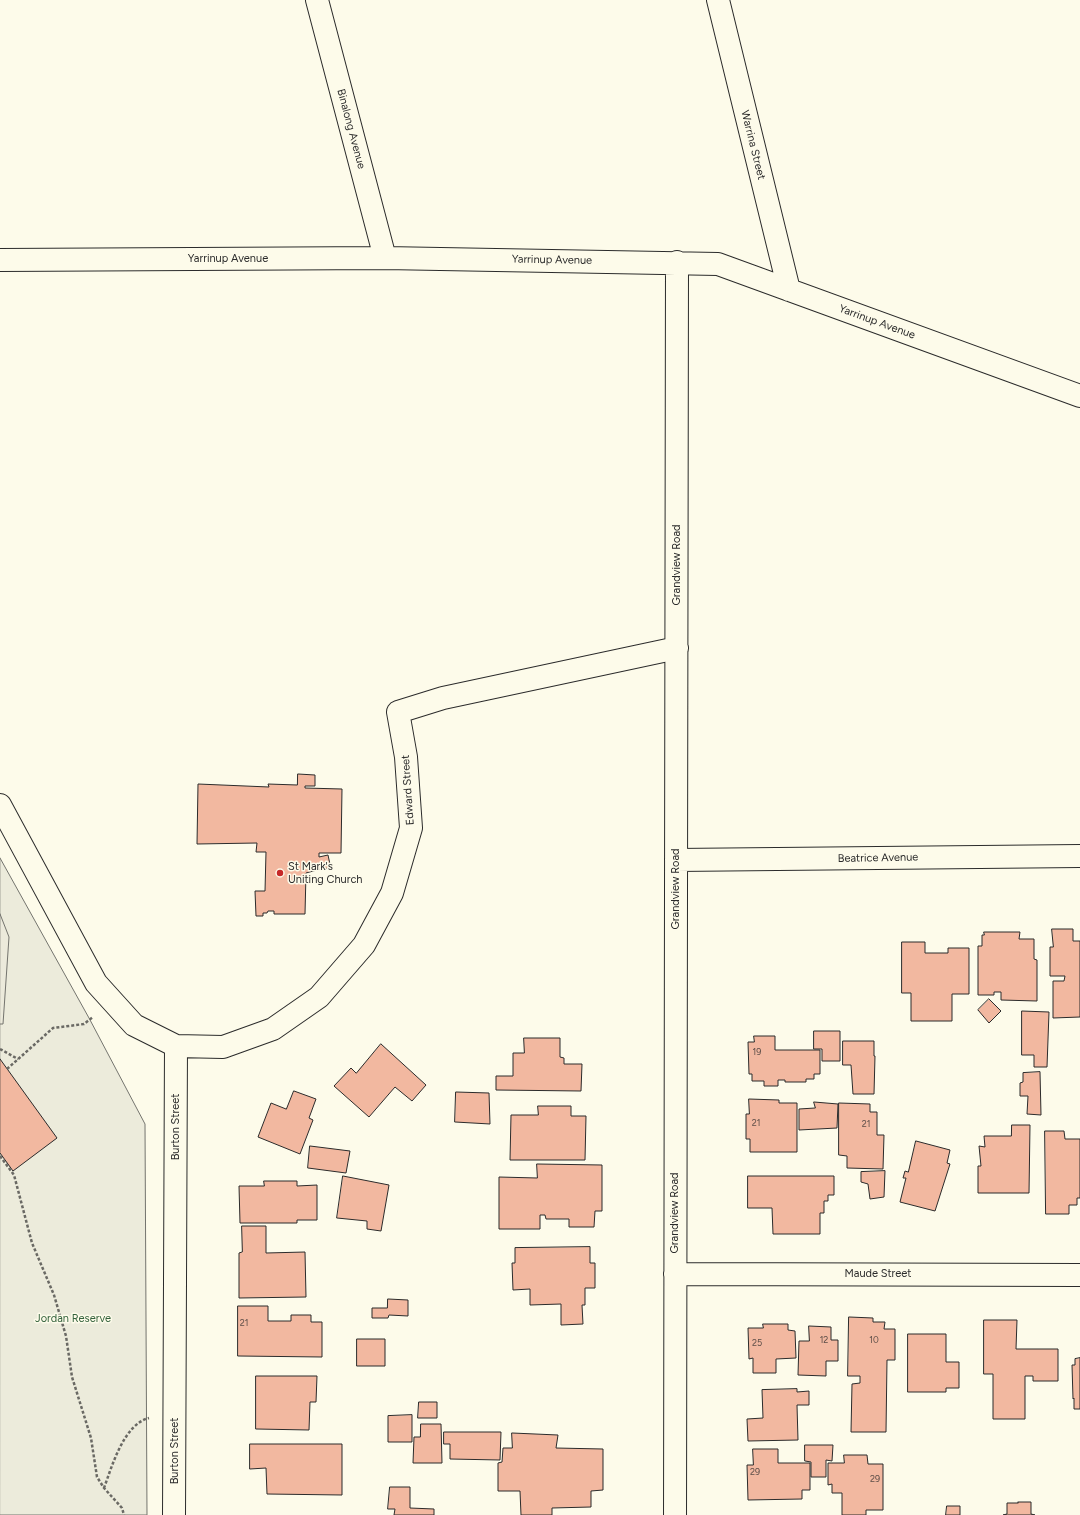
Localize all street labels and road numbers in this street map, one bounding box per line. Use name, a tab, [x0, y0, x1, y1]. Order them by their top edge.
street label: Binalong Avenue	[334, 88, 368, 170]
street label: Warrina Street	[738, 109, 768, 181]
street label: Yarrinup Avenue	[188, 252, 268, 266]
street label: Yarrinup Avenue	[512, 253, 592, 267]
street label: Yarrinup Avenue	[837, 302, 917, 342]
street label: Grandview Road	[670, 524, 684, 606]
street label: Edward Street	[399, 754, 417, 826]
street label: Grandview Road	[669, 848, 683, 930]
street label: Beatrice Avenue	[838, 851, 918, 865]
street label: Burton Street	[169, 1094, 183, 1160]
street label: Grandview Road	[668, 1172, 682, 1254]
street label: Maude Street	[844, 1267, 912, 1281]
street label: Burton Street	[168, 1418, 182, 1484]

